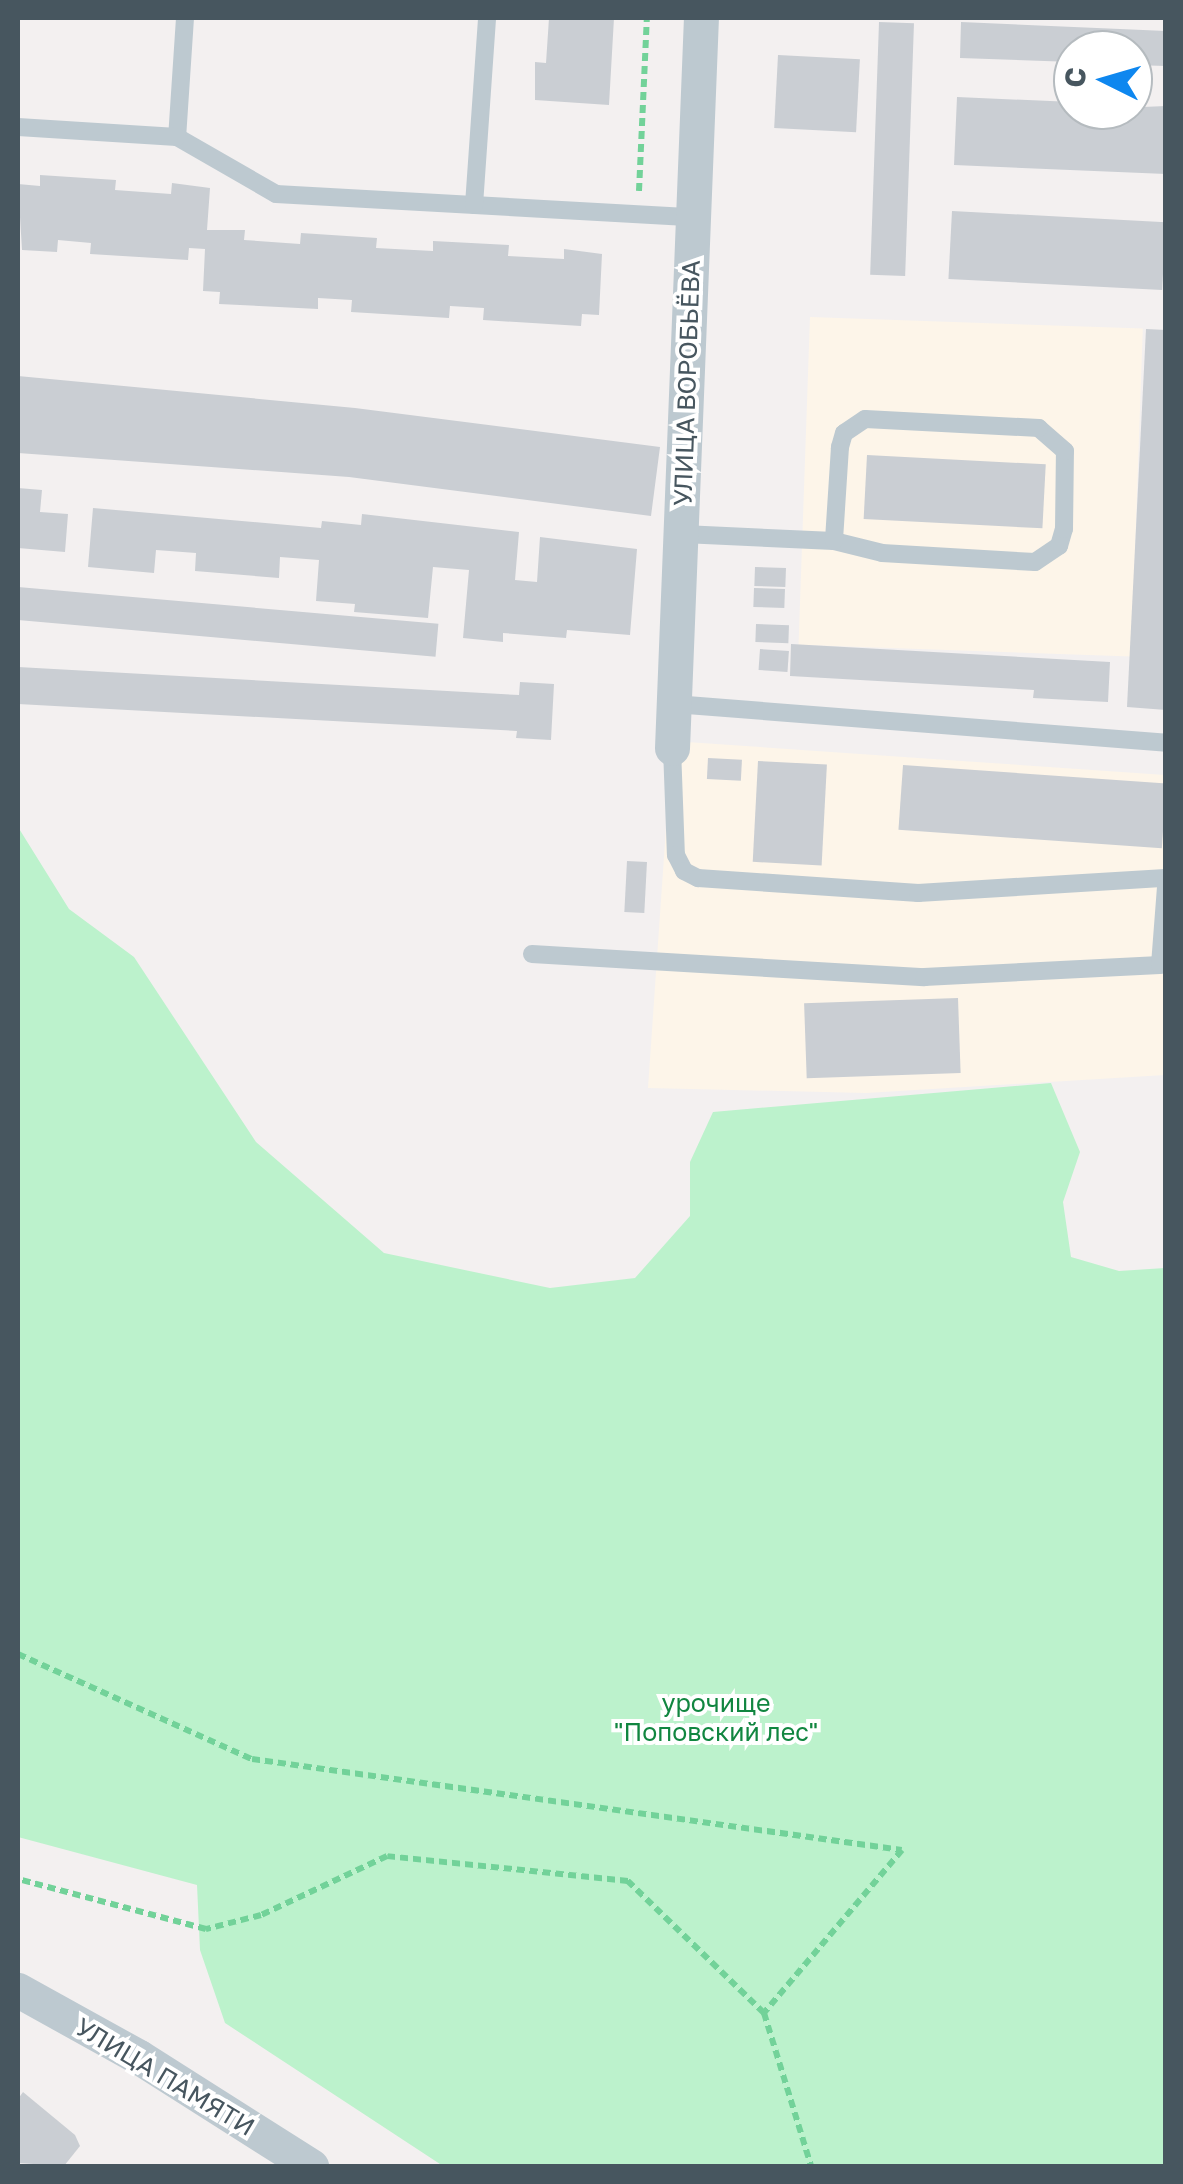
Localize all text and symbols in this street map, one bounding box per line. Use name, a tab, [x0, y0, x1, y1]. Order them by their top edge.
north arrow	[1053, 30, 1153, 130]
text: С	[1057, 66, 1092, 89]
street label: УЛИЦА ВОРОБЬЁВА	[668, 259, 706, 507]
park label: урочище "Поповский лес"	[614, 1689, 818, 1748]
street label: УЛИЦА ПАМЯТИ	[70, 2012, 260, 2142]

